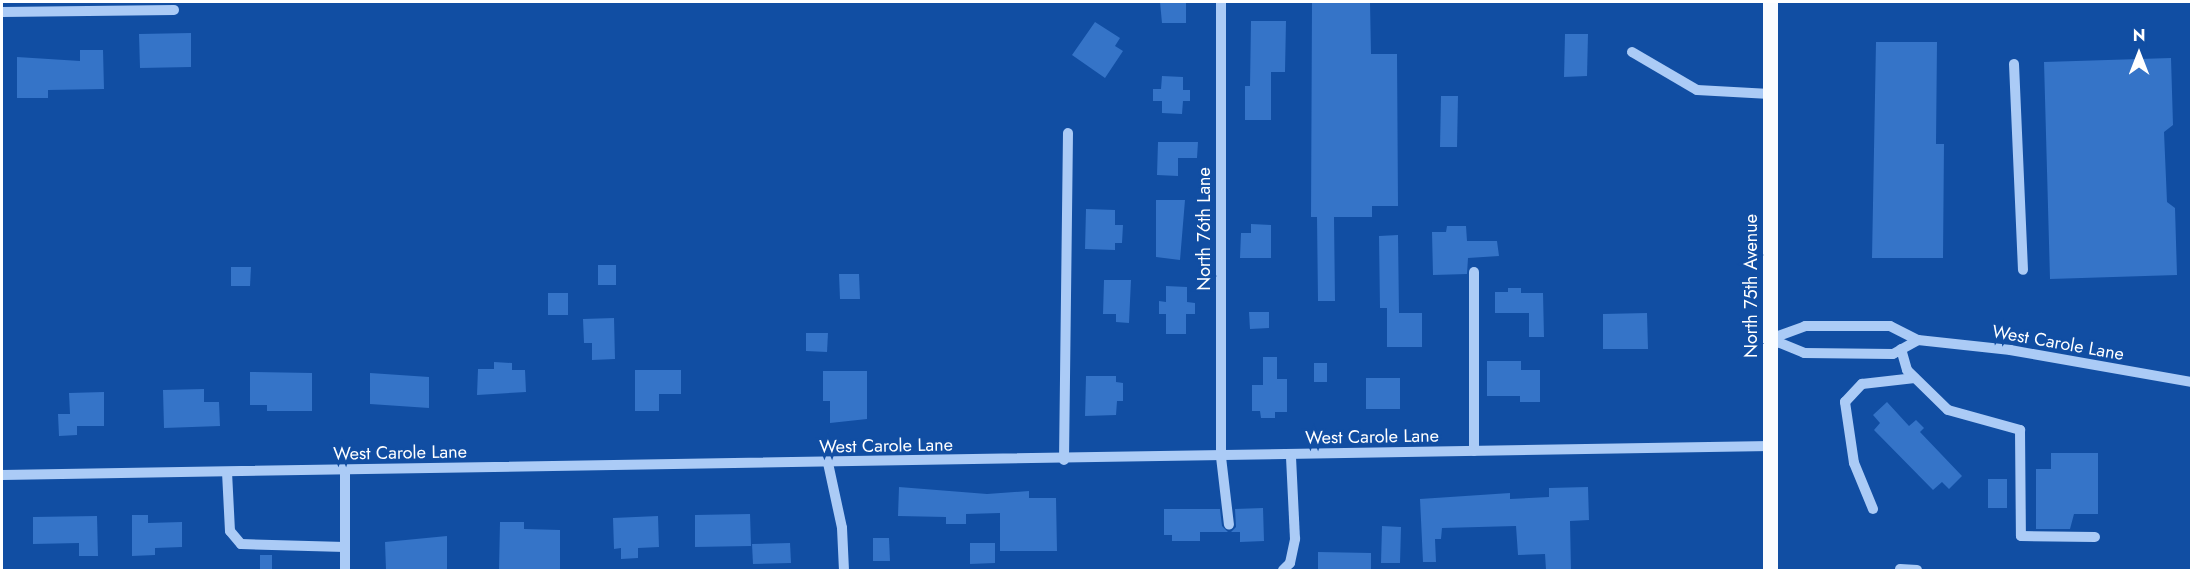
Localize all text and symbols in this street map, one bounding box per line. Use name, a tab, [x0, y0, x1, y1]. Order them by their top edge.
north arrow	[2109, 24, 2169, 84]
text: N	[2133, 24, 2145, 47]
street label: North 76th Lane	[1193, 167, 1215, 291]
street label: North 75th Avenue	[1740, 214, 1762, 358]
street label: West Carole Lane	[1990, 321, 2126, 365]
street label: West Carole Lane	[1305, 425, 1439, 449]
street label: West Carole Lane	[819, 434, 953, 458]
street label: West Carole Lane	[333, 441, 467, 465]

